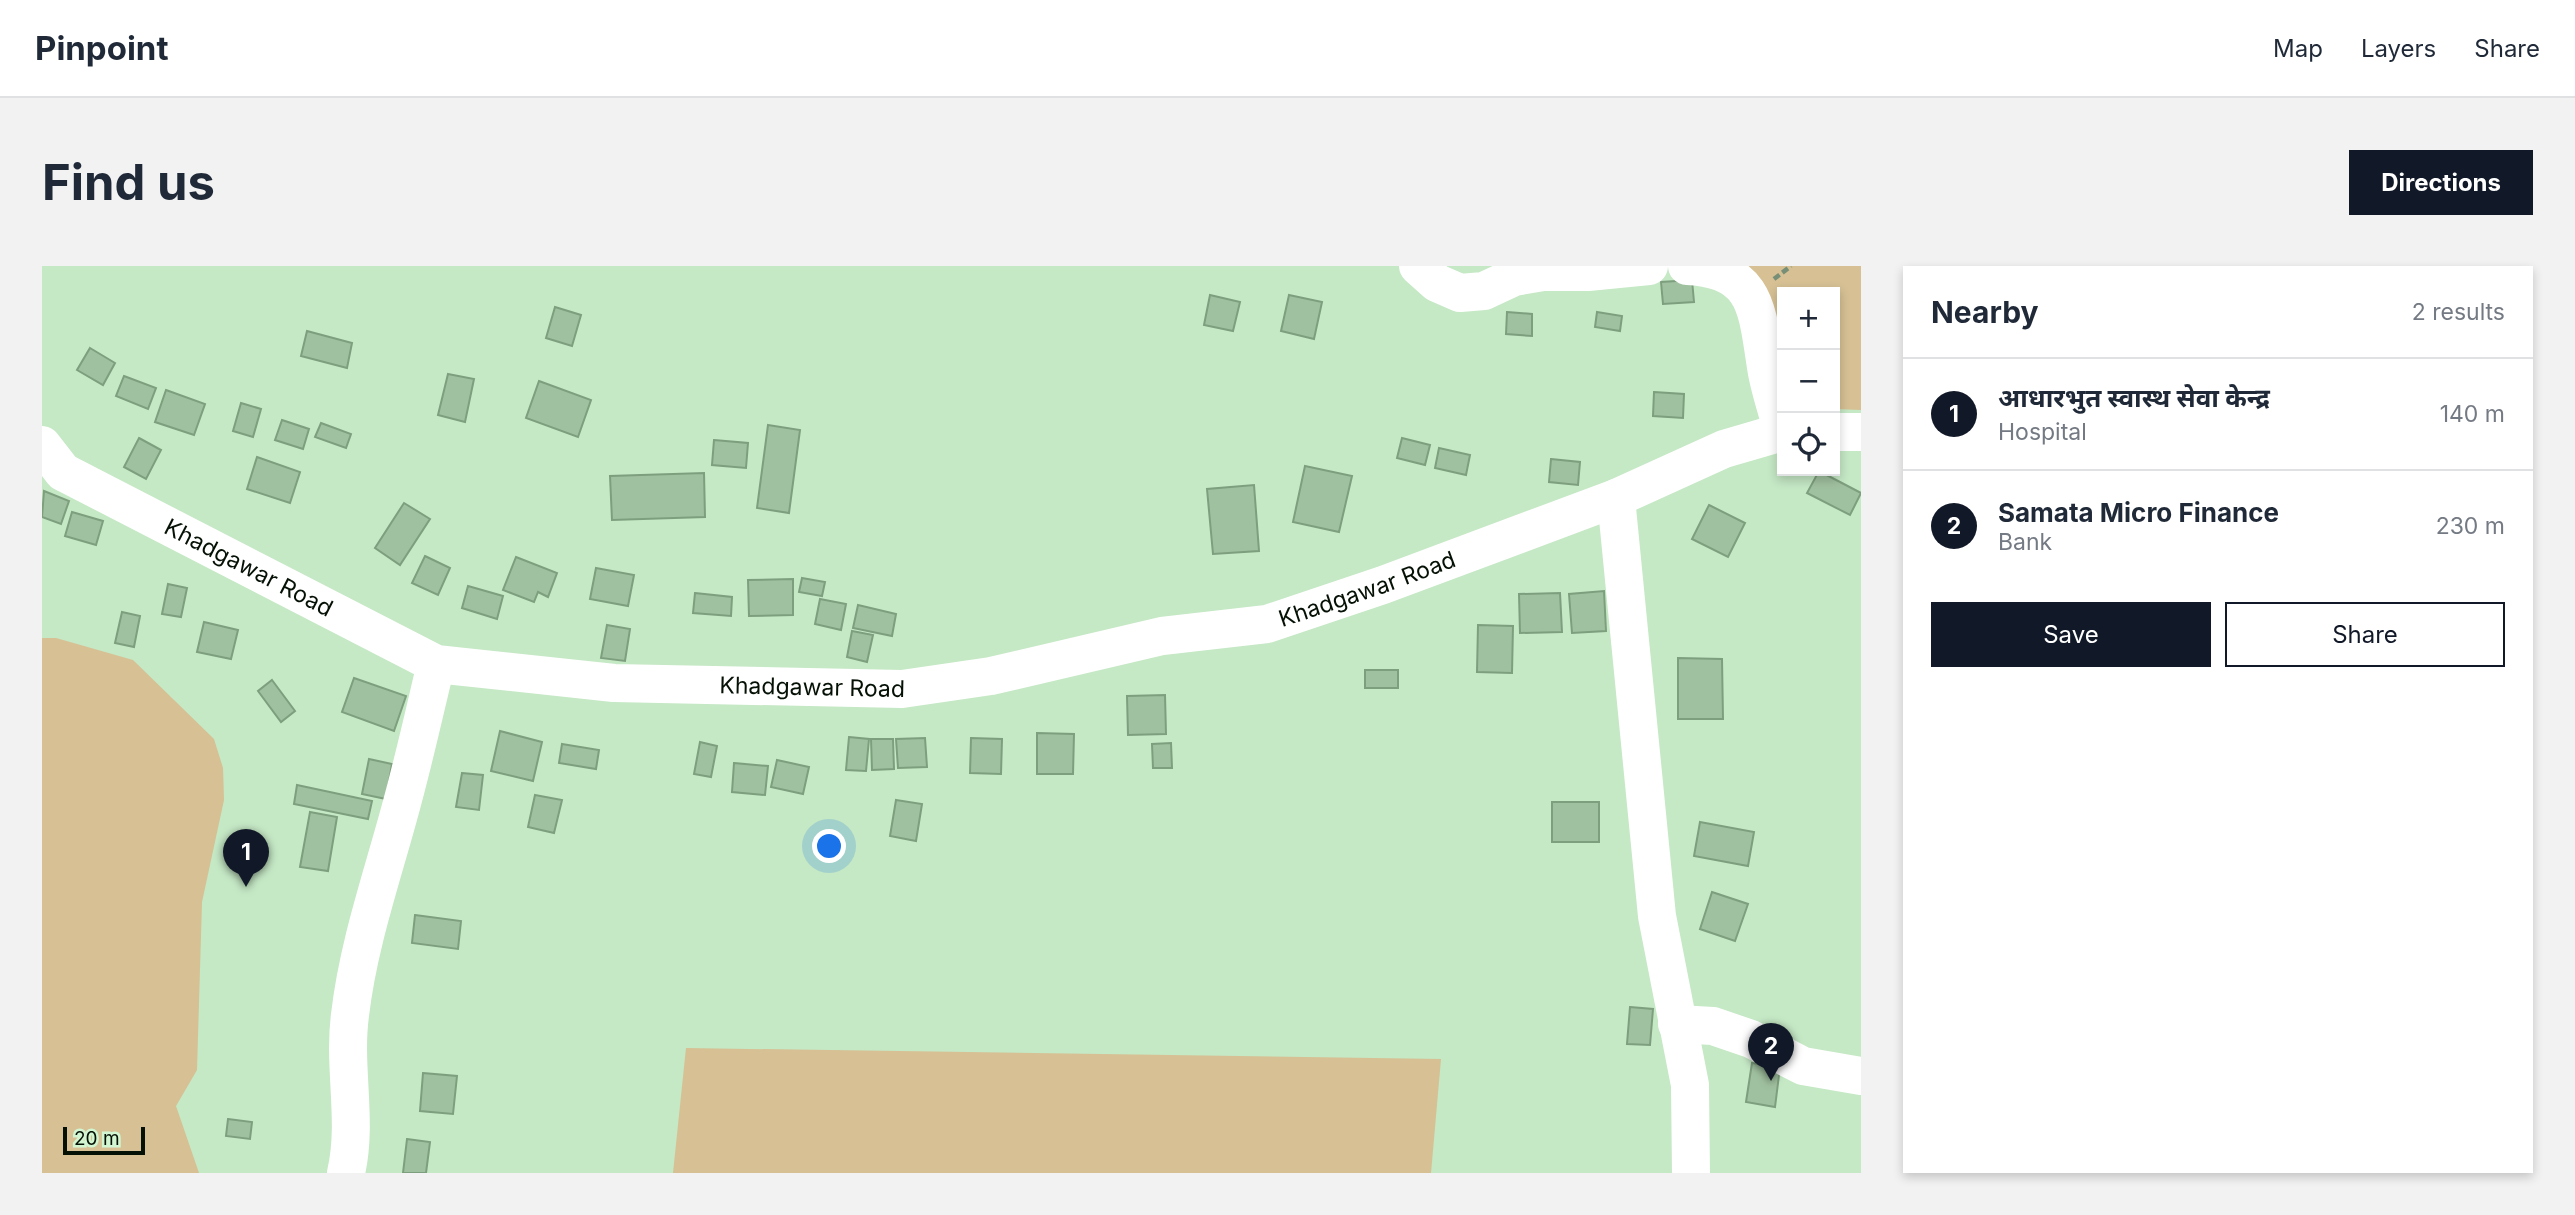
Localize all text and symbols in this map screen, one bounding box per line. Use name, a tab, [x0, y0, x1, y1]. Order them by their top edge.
text: Pinpoint	[35, 28, 168, 68]
text: Map	[2273, 34, 2323, 63]
text: Layers	[2361, 34, 2436, 63]
text: Share	[2474, 34, 2540, 63]
button: Directions	[2349, 150, 2533, 215]
text: Find us	[42, 153, 215, 212]
map controls	[1777, 287, 1840, 476]
button: +	[1777, 287, 1840, 350]
text: Nearby	[1931, 294, 2039, 330]
text: 2 results	[2412, 298, 2505, 326]
button: −	[1777, 350, 1840, 413]
text: आधारभुत स्वास्थ सेवा केन्द्र	[1998, 382, 2270, 413]
text: 1	[1949, 400, 1959, 428]
text: 140 m	[2440, 400, 2505, 428]
button: locate	[1777, 413, 1840, 476]
text: Hospital	[1998, 418, 2087, 446]
text: Samata Micro Finance	[1998, 497, 2279, 528]
text: 2	[1947, 512, 1961, 540]
text: 230 m	[2436, 512, 2505, 540]
street label: Khadgawar Road	[160, 513, 338, 622]
text: Bank	[1998, 528, 2052, 556]
street label: Khadgawar Road	[1275, 545, 1459, 633]
button: Save	[1931, 602, 2211, 667]
button: Share	[2225, 602, 2505, 667]
street label: Khadgawar Road	[719, 671, 905, 703]
pin: 1	[223, 829, 269, 887]
your location	[812, 829, 846, 863]
pin: 2	[1748, 1023, 1794, 1081]
scale bar	[63, 1124, 145, 1156]
text: 20 m	[74, 1127, 120, 1150]

